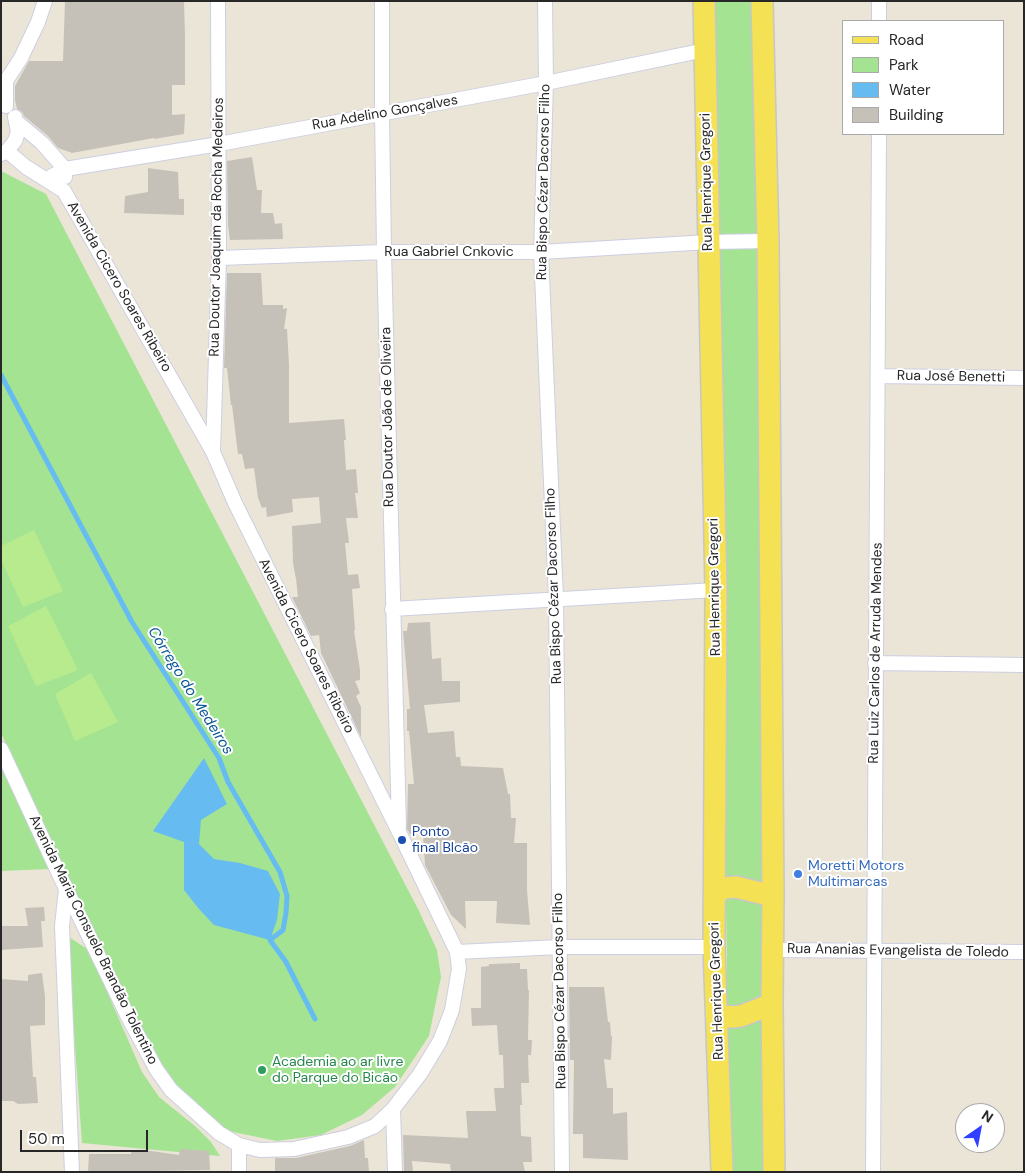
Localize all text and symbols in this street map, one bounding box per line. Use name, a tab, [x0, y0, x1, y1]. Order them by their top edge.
legend	[842, 20, 1005, 135]
text: Road	[889, 30, 924, 50]
text: Park	[889, 55, 919, 75]
text: Water	[889, 80, 930, 100]
street label: Rua Bispo Cézar Dacorso Filho	[534, 84, 554, 280]
street label: Rua Adelino Gonçalves	[311, 92, 459, 134]
street label: Rua Doutor Joaquim da Rocha Medeiros	[206, 97, 228, 357]
text: Building	[889, 105, 944, 125]
street label: Rua Henrique Gregori	[697, 113, 717, 251]
street label: Avenida Cicero Soares Ribeiro	[63, 199, 175, 375]
street label: Rua Gabriel Cnkovic	[384, 244, 514, 260]
street label: Rua Doutor João de Oliveira	[378, 327, 398, 507]
street label: Rua José Benetti	[897, 368, 1005, 386]
street label: Rua Bispo Cézar Dacorso Filho	[542, 488, 566, 684]
street label: Rua Henrique Gregori	[705, 518, 725, 656]
street label: Rua Luiz Carlos de Arruda Mendes	[866, 542, 886, 764]
street label: Avenida Cicero Soares Ribeiro	[254, 556, 358, 736]
water label: Córrego do Medeiros	[143, 624, 237, 758]
street label: Avenida Maria Consuelo Brandão Tolentino	[25, 812, 161, 1068]
place label: Ponto final BIcão	[412, 824, 478, 856]
marker: Ponto final BIcão	[396, 834, 408, 846]
place label: Moretti Motors Multimarcas	[808, 858, 904, 890]
marker: Moretti Motors Multimarcas	[792, 868, 804, 880]
street label: Rua Bispo Cézar Dacorso Filho	[550, 893, 570, 1089]
street label: Rua Henrique Gregori	[706, 922, 728, 1060]
street label: Rua Ananias Evangelista de Toledo	[787, 941, 1009, 961]
place label: Academia ao ar livre do Parque do Bicão	[272, 1054, 403, 1086]
marker: Academia ao ar livre do Parque do Bicão	[256, 1064, 268, 1076]
north arrow	[955, 1103, 1005, 1153]
text: N	[978, 1106, 997, 1127]
scale bar	[22, 1120, 150, 1152]
text: 50 m	[28, 1129, 65, 1149]

